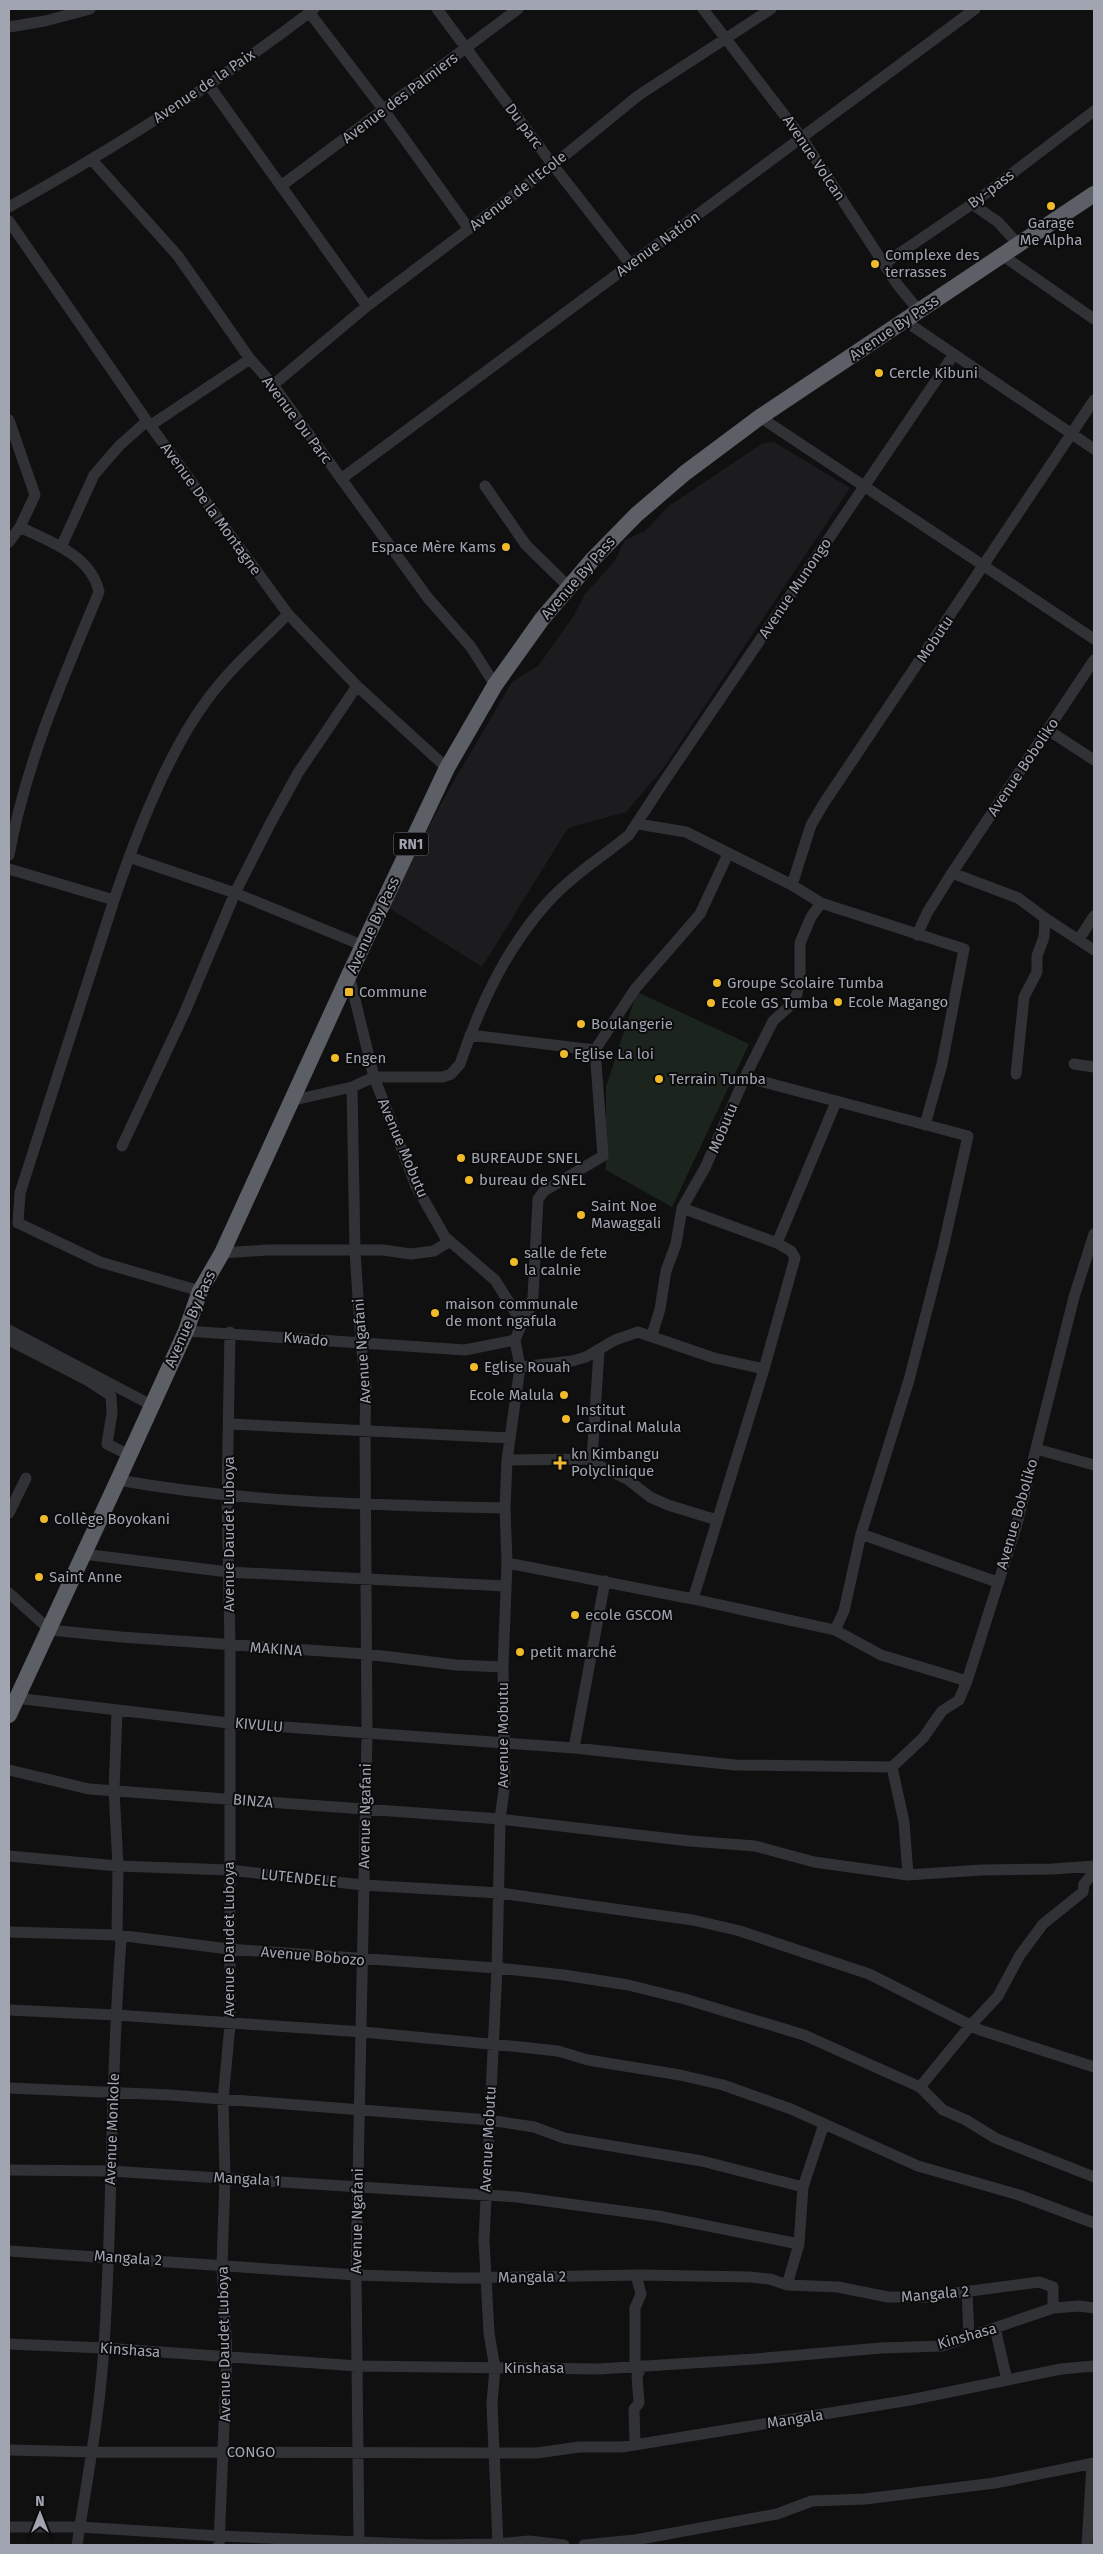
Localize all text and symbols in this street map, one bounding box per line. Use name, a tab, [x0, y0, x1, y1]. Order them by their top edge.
street label: Avenue de la Paix	[150, 45, 259, 127]
street label: Avenue des Palmiers	[339, 49, 461, 147]
street label: Du parc	[501, 100, 547, 152]
street label: Avenue Volcan	[779, 112, 849, 204]
street label: Avenue de l'Ecole	[466, 148, 570, 234]
street label: By-pass	[964, 166, 1018, 212]
marker: Garage Me Alpha	[1045, 200, 1057, 212]
street label: Avenue Nation	[613, 208, 703, 280]
place label: Garage Me Alpha	[1020, 214, 1082, 249]
place label: Complexe des terrasses	[885, 246, 979, 281]
marker: Complexe des terrasses	[869, 258, 881, 270]
street label: Avenue By Pass	[846, 291, 942, 365]
place label: Cercle Kibuni	[889, 364, 978, 382]
marker: Cercle Kibuni	[873, 367, 885, 379]
street label: Avenue Du Parc	[258, 373, 336, 467]
street label: Avenue De la Montagne	[157, 439, 265, 579]
street label: Avenue By Pass	[537, 533, 619, 623]
street label: Avenue Munongo	[755, 535, 835, 641]
place label: Espace Mère Kams	[371, 538, 496, 556]
marker: Espace Mère Kams	[500, 541, 512, 553]
street label: Mobutu	[913, 612, 957, 666]
street label: Avenue Boboliko	[984, 715, 1062, 819]
road number: RN1	[394, 832, 428, 856]
street label: Avenue By Pass	[343, 874, 403, 976]
place label: Groupe Scolaire Tumba	[727, 974, 884, 992]
marker: Groupe Scolaire Tumba	[711, 977, 723, 989]
place label: Commune	[359, 983, 427, 1001]
marker: Commune	[343, 986, 355, 998]
place label: Ecole Magango	[848, 993, 948, 1011]
place label: Ecole GS Tumba	[721, 994, 828, 1012]
marker: Ecole Magango	[832, 996, 844, 1008]
marker: Ecole GS Tumba	[705, 997, 717, 1009]
place label: Boulangerie	[591, 1015, 673, 1033]
marker: Boulangerie	[575, 1018, 587, 1030]
place label: Eglise La loi	[574, 1045, 654, 1063]
marker: Eglise La loi	[558, 1048, 570, 1060]
place label: Engen	[345, 1049, 386, 1067]
marker: Engen	[329, 1052, 341, 1064]
place label: Terrain Tumba	[669, 1070, 766, 1088]
marker: Terrain Tumba	[653, 1073, 665, 1085]
street label: Avenue Mobutu	[374, 1096, 432, 1200]
street label: Mobutu	[705, 1100, 741, 1156]
place label: BUREAUDE SNEL	[471, 1149, 582, 1167]
marker: BUREAUDE SNEL	[455, 1152, 467, 1164]
place label: bureau de SNEL	[479, 1171, 586, 1189]
marker: bureau de SNEL	[463, 1174, 475, 1186]
place label: Saint Noe Mawaggali	[591, 1197, 661, 1232]
marker: Saint Noe Mawaggali	[575, 1209, 587, 1221]
place label: salle de fete la calnie	[524, 1244, 607, 1279]
marker: salle de fete la calnie	[508, 1256, 520, 1268]
street label: Avenue By Pass	[161, 1268, 219, 1370]
place label: maison communale de mont ngafula	[445, 1295, 578, 1330]
street label: Avenue Ngafani	[349, 1298, 375, 1404]
marker: maison communale de mont ngafula	[429, 1307, 441, 1319]
street label: Kwado	[283, 1328, 329, 1350]
place label: Eglise Rouah	[484, 1358, 571, 1376]
marker: Eglise Rouah	[468, 1361, 480, 1373]
place label: Ecole Malula	[469, 1386, 554, 1404]
marker: Ecole Malula	[558, 1389, 570, 1401]
place label: Institut Cardinal Malula	[576, 1401, 681, 1436]
marker: Institut Cardinal Malula	[560, 1413, 572, 1425]
place label: kn Kimbangu Polyclinique	[571, 1445, 659, 1480]
street label: Avenue Daudet Luboya	[220, 1456, 238, 1612]
marker: kn Kimbangu Polyclinique	[553, 1456, 567, 1470]
street label: Avenue Boboliko	[993, 1457, 1041, 1571]
place label: Collège Boyokani	[54, 1510, 170, 1528]
marker: Collège Boyokani	[38, 1513, 50, 1525]
place label: Saint Anne	[49, 1568, 122, 1586]
marker: Saint Anne	[33, 1571, 45, 1583]
place label: ecole GSCOM	[585, 1606, 673, 1624]
marker: ecole GSCOM	[569, 1609, 581, 1621]
street label: MAKINA	[249, 1638, 303, 1660]
place label: petit marché	[530, 1643, 617, 1661]
marker: petit marché	[514, 1646, 526, 1658]
street label: Avenue Mobutu	[494, 1682, 512, 1788]
street label: KIVULU	[234, 1714, 284, 1736]
street label: Avenue Ngafani	[355, 1763, 375, 1869]
street label: BINZA	[232, 1790, 274, 1812]
street label: Avenue Daudet Luboya	[220, 1861, 238, 2017]
street label: LUTENDELE	[260, 1865, 338, 1891]
street label: Avenue Bobozo	[260, 1942, 366, 1970]
street label: Avenue Monkole	[101, 2073, 123, 2185]
street label: Avenue Mobutu	[476, 2086, 500, 2192]
street label: Mangala 1	[213, 2168, 281, 2190]
street label: Avenue Ngafani	[347, 2168, 367, 2274]
street label: Mangala 2	[93, 2247, 163, 2269]
street label: Avenue Daudet Luboya	[214, 2266, 234, 2422]
street label: Mangala 2	[498, 2267, 566, 2287]
street label: Mangala 2	[900, 2282, 970, 2306]
street label: Kinshasa	[935, 2319, 999, 2353]
street label: Kinshasa	[99, 2339, 161, 2361]
street label: Kinshasa	[504, 2359, 564, 2377]
street label: Mangala	[766, 2406, 824, 2432]
street label: CONGO	[227, 2443, 275, 2461]
north arrow	[15, 2489, 65, 2539]
text: N	[35, 2493, 45, 2510]

